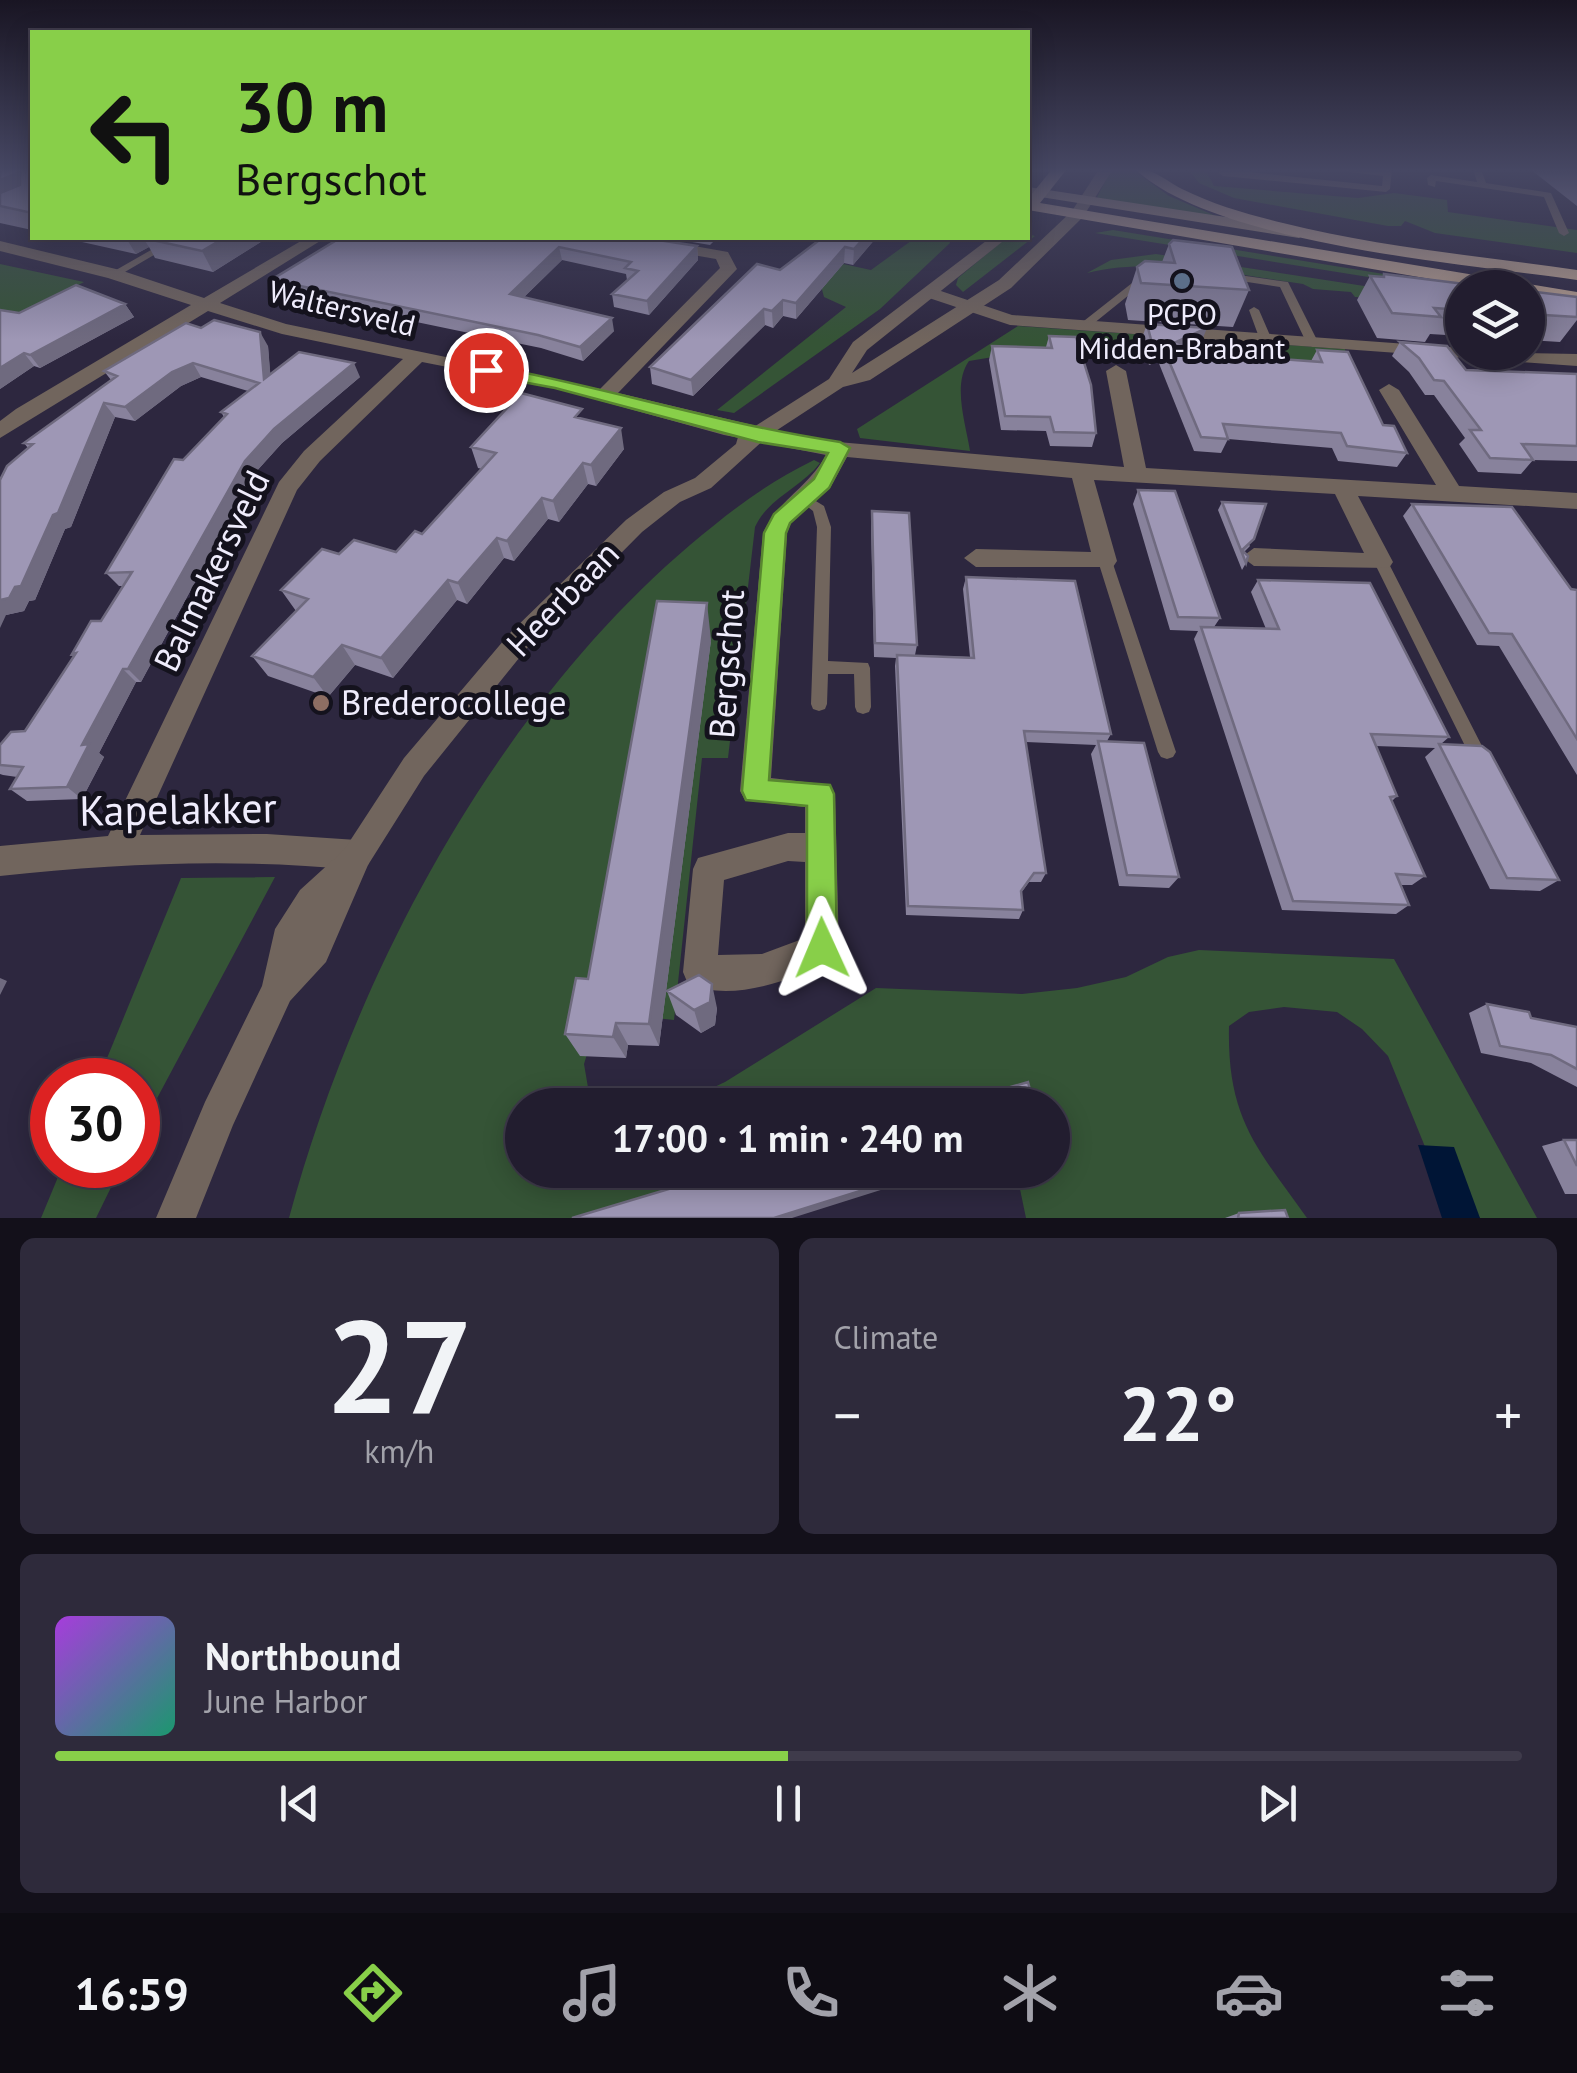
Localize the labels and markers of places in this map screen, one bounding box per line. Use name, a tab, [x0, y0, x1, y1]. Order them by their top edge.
marker: PCPO Midden-Brabant	[1171, 270, 1193, 292]
place label: PCPO Midden-Brabant	[1079, 294, 1285, 367]
pin	[444, 328, 529, 413]
place label: Brederocollege	[341, 679, 567, 725]
marker: Brederocollege	[310, 692, 332, 714]

